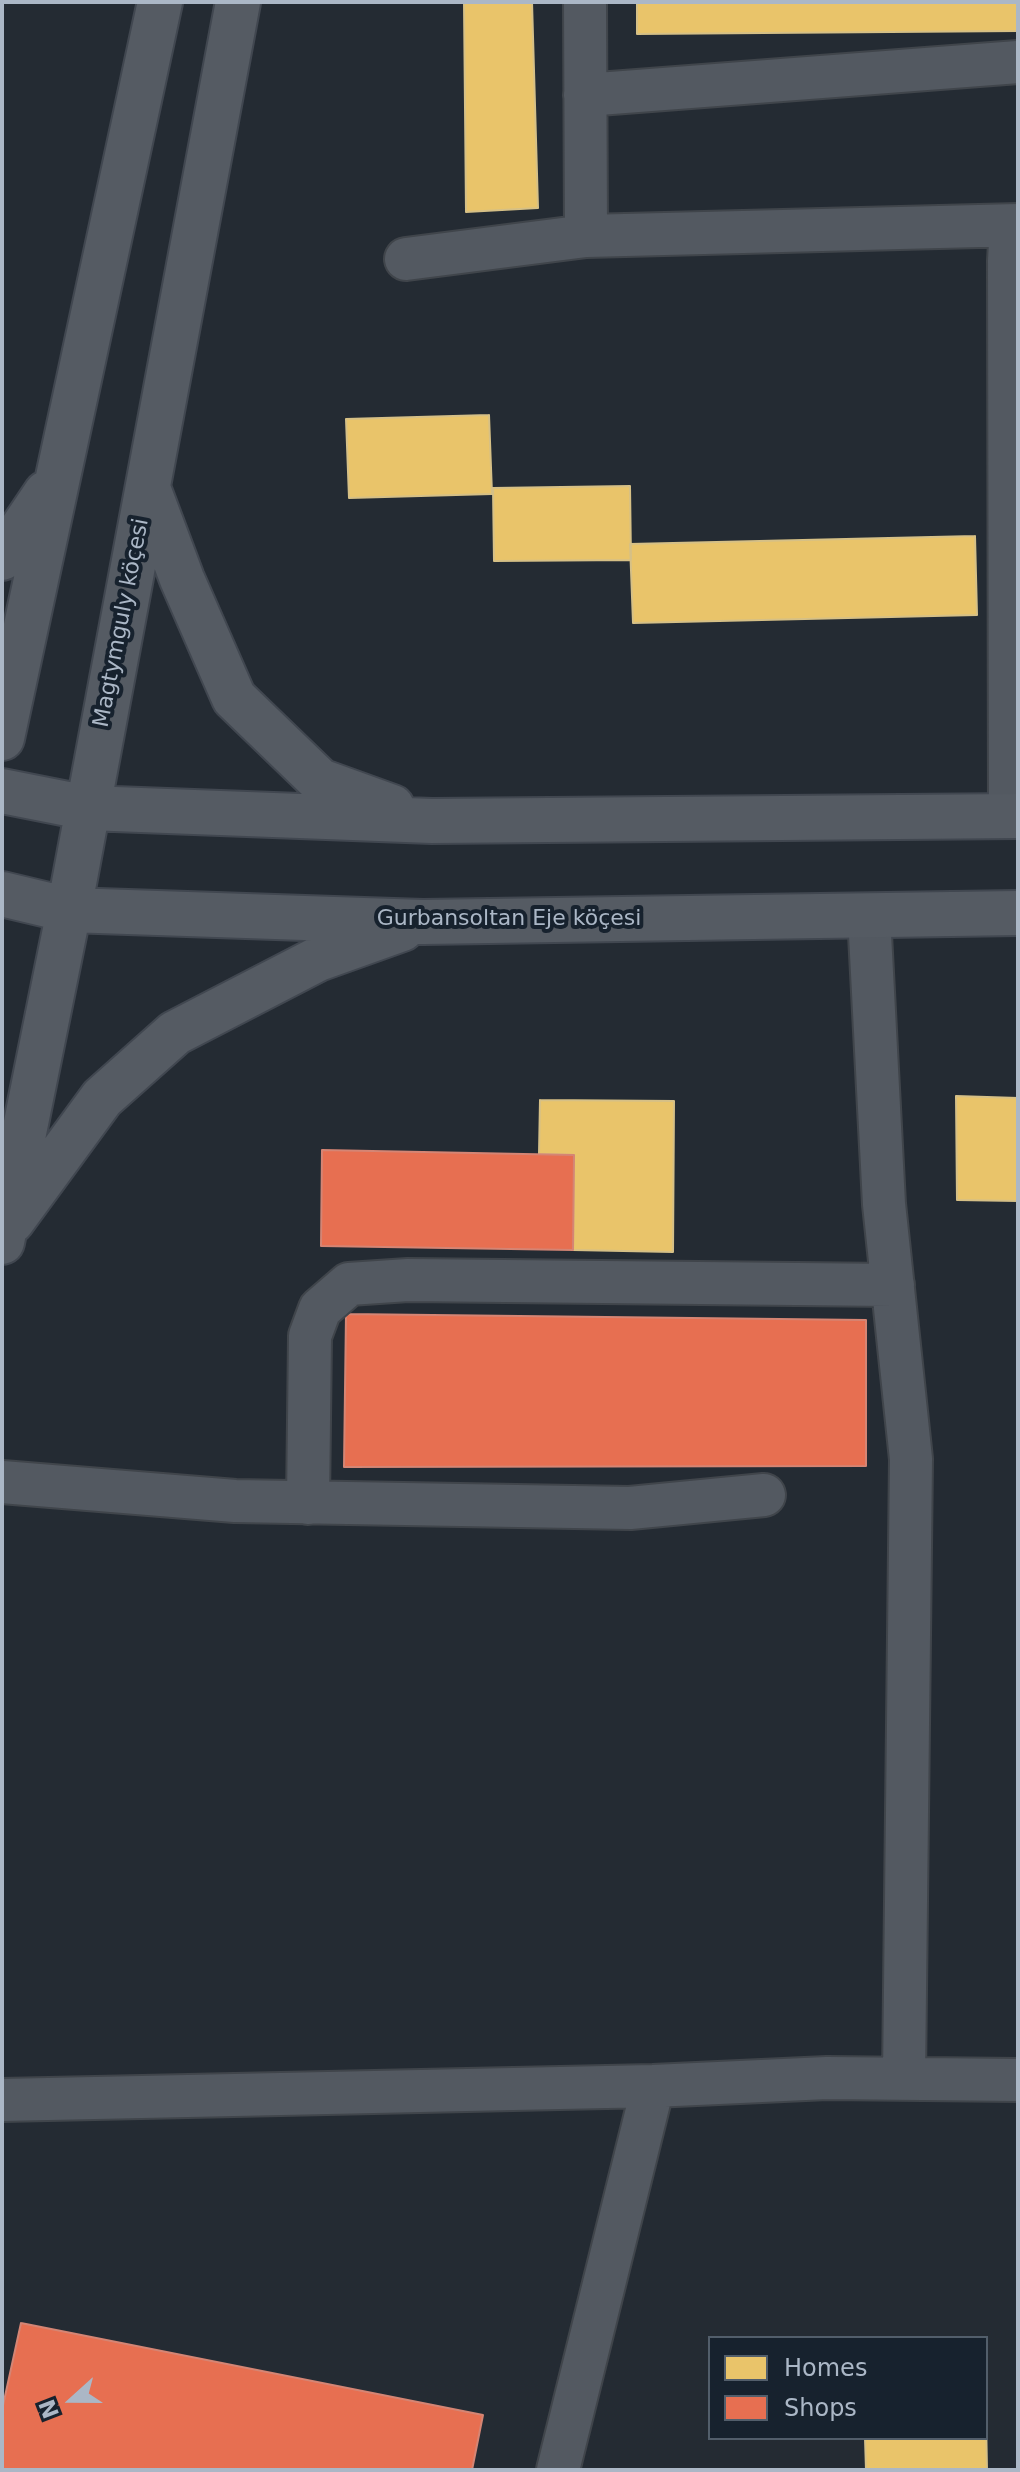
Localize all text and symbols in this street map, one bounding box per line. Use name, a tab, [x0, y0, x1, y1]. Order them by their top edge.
street label: Magtymguly köçesi	[89, 516, 155, 730]
street label: Gurbansoltan Eje köçesi	[377, 906, 641, 932]
legend	[708, 2336, 988, 2440]
text: Homes	[784, 2354, 867, 2382]
north arrow	[32, 2360, 112, 2440]
text: Shops	[784, 2394, 857, 2422]
text: N	[34, 2396, 64, 2422]

